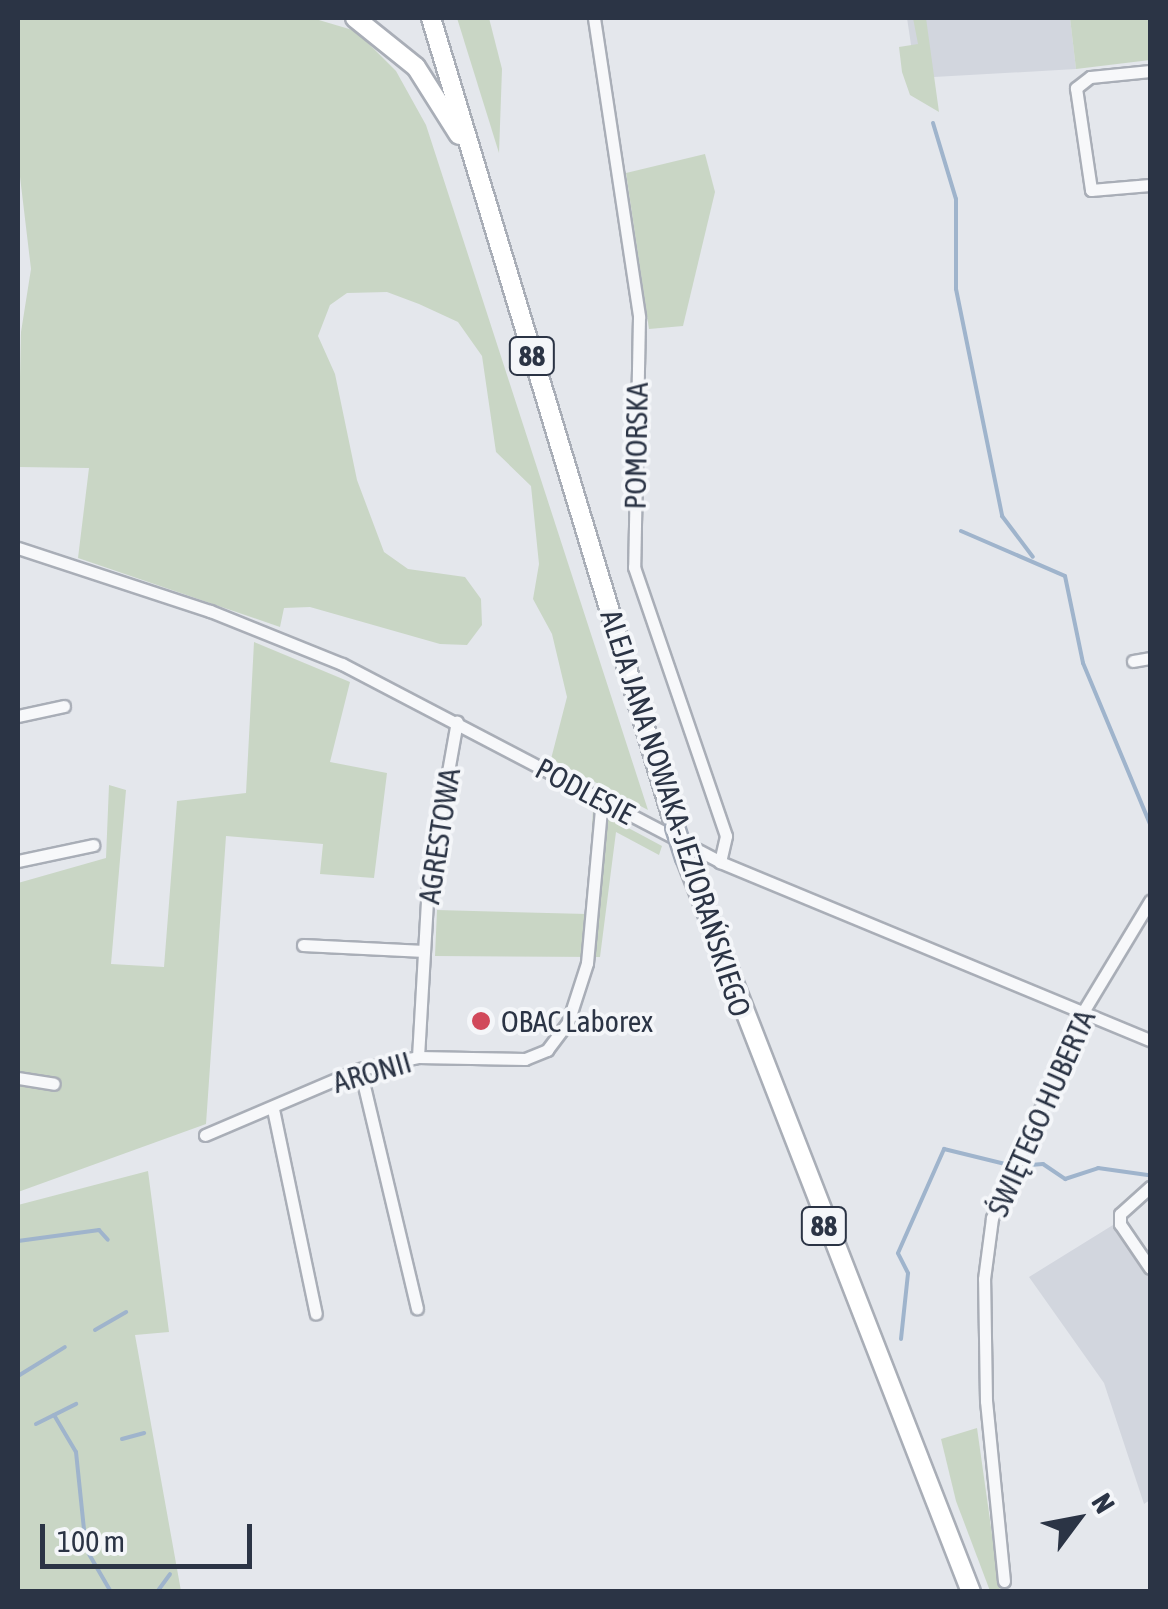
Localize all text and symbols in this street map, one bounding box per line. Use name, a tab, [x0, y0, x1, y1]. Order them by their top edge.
road number: 88	[507, 333, 557, 379]
street label: POMORSKA	[617, 382, 655, 510]
street label: ALEJA JANA NOWAKA-JEZIORAŃSKIEGO	[593, 605, 759, 1021]
street label: PODLESIE	[530, 750, 640, 832]
street label: AGRESTOWA	[411, 766, 467, 906]
place label: OBAC Laborex	[501, 1003, 653, 1039]
street label: ŚWIĘTEGO HUBERTA	[979, 1004, 1103, 1222]
marker: OBAC Laborex	[470, 1010, 492, 1032]
street label: ARONII	[329, 1044, 415, 1100]
road number: 88	[799, 1203, 849, 1249]
north arrow	[1028, 1469, 1128, 1569]
text: N	[1085, 1488, 1121, 1519]
scale bar	[45, 1504, 258, 1566]
text: 100 m	[57, 1524, 125, 1558]

